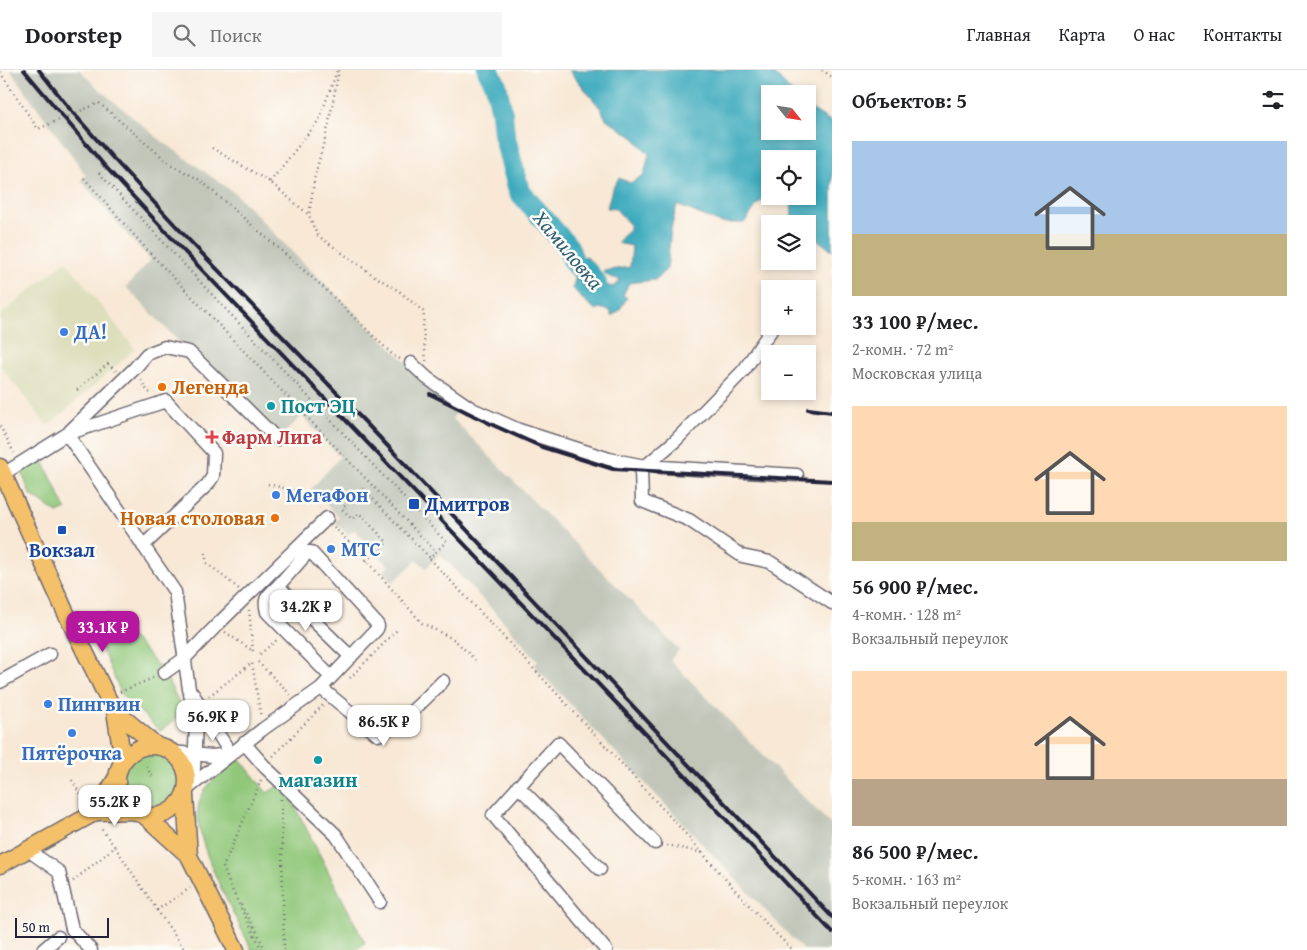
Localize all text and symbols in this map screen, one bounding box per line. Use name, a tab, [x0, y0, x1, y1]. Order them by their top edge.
search box	[152, 12, 502, 57]
text: Doorstep	[25, 17, 122, 52]
icon: search	[170, 21, 198, 49]
text: Поиск	[210, 21, 262, 49]
text: Главная	[967, 21, 1031, 48]
text: Карта	[1059, 21, 1105, 48]
text: О нас	[1133, 21, 1175, 48]
text: Контакты	[1203, 21, 1282, 48]
north arrow	[761, 85, 816, 140]
map controls	[761, 85, 816, 400]
text: Объектов: 5	[852, 85, 967, 116]
icon: filters	[1259, 86, 1287, 114]
button: locate	[761, 150, 816, 205]
icon: home	[1025, 173, 1115, 263]
water label: Хамиловка	[525, 202, 611, 296]
button: layers	[761, 215, 816, 270]
button: +	[761, 280, 816, 335]
text: 33 100 ₽/мес.	[852, 306, 978, 337]
place label: ДА!	[73, 317, 107, 346]
marker: ДА!	[58, 326, 70, 338]
text: 2-комн. · 72 m²	[852, 337, 953, 361]
button: −	[761, 345, 816, 400]
text: Московская улица	[852, 361, 982, 385]
place label: Легенда	[172, 372, 250, 401]
marker: Легенда	[156, 381, 168, 393]
place label: Пост ЭЦ	[281, 391, 356, 420]
marker: Пост ЭЦ	[265, 400, 277, 412]
place label: Фарм Лига	[222, 422, 323, 451]
marker: Фарм Лига	[206, 431, 218, 443]
icon: home	[1025, 438, 1115, 528]
place label: МегаФон	[286, 480, 368, 509]
marker: МегаФон	[270, 489, 282, 501]
place label: Дмитров	[424, 489, 510, 518]
marker: Дмитров	[407, 497, 421, 511]
place label: Новая столовая	[120, 503, 265, 532]
marker: Новая столовая	[269, 512, 281, 524]
marker: Вокзал	[56, 524, 68, 536]
place label: МТС	[341, 534, 381, 563]
place label: Вокзал	[29, 535, 95, 564]
marker: МТС	[325, 543, 337, 555]
text: 56 900 ₽/мес.	[852, 571, 978, 602]
pin: 34.2K ₽	[260, 590, 352, 632]
text: 34.2K ₽	[280, 594, 332, 618]
text: 4-комн. · 128 m²	[852, 602, 961, 626]
pin: 33.1K ₽	[57, 610, 149, 653]
text: 33.1K ₽	[77, 615, 129, 639]
text: Вокзальный переулок	[852, 626, 1008, 650]
place label: Пингвин	[58, 689, 141, 718]
marker: Пингвин	[42, 698, 54, 710]
pin: 56.9K ₽	[167, 700, 259, 742]
icon: home	[1025, 703, 1115, 793]
text: 56.9K ₽	[187, 704, 239, 728]
pin: 86.5K ₽	[338, 704, 430, 747]
text: 86.5K ₽	[358, 709, 410, 733]
marker: Пятёрочка	[66, 727, 78, 739]
place label: Пятёрочка	[22, 738, 123, 767]
marker: магазин	[312, 754, 324, 766]
place label: магазин	[279, 765, 357, 794]
pin: 55.2K ₽	[69, 784, 161, 827]
text: 55.2K ₽	[89, 789, 141, 813]
text: 86 500 ₽/мес.	[852, 836, 978, 867]
text: 5-комн. · 163 m²	[852, 867, 961, 891]
text: Вокзальный переулок	[852, 891, 1008, 915]
scale bar	[15, 915, 109, 938]
text: 50 m	[22, 917, 50, 937]

